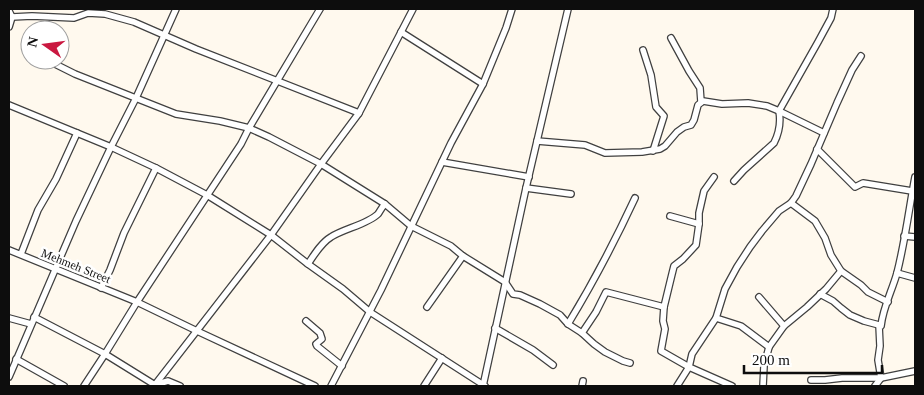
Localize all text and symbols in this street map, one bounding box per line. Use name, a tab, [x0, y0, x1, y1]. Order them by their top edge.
north arrow	[20, 20, 70, 70]
text: N	[24, 35, 41, 49]
street label: Mehmeh Street	[39, 246, 113, 287]
scale bar	[744, 342, 882, 374]
text: 200 m	[752, 352, 790, 368]

